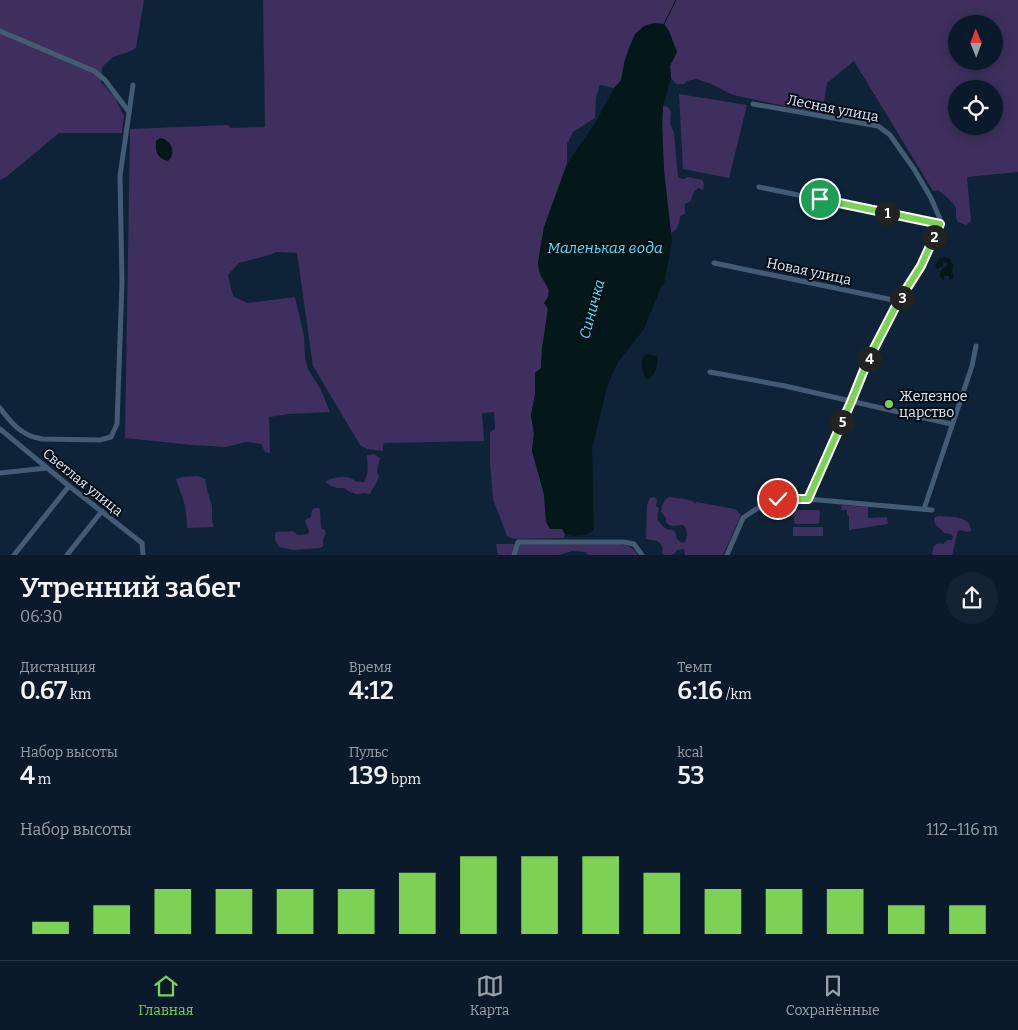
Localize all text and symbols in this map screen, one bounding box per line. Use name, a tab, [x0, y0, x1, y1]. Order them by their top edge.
north arrow	[948, 15, 1002, 70]
map controls	[948, 15, 1003, 135]
button: locate	[948, 80, 1003, 135]
street label: Лесная улица	[786, 91, 881, 126]
pin	[799, 178, 841, 220]
icon: arrive	[806, 185, 834, 213]
pin: 1	[874, 200, 900, 226]
text: 1	[884, 205, 891, 222]
pin: 2	[922, 224, 946, 250]
text: 2	[931, 229, 938, 246]
water label: Маленькая вода	[547, 239, 663, 257]
street label: Новая улица	[765, 254, 853, 289]
water label: Синичка	[575, 277, 609, 341]
pin: 3	[890, 286, 914, 310]
text: 3	[898, 290, 907, 307]
pin: 4	[856, 346, 882, 372]
text: 4	[865, 351, 874, 368]
place label: Железное царство	[899, 388, 967, 421]
marker: Железное царство	[883, 398, 895, 410]
pin: 5	[830, 410, 854, 434]
text: 5	[839, 414, 846, 431]
street label: Светлая улица	[39, 445, 127, 520]
pin	[757, 478, 799, 520]
icon: check	[764, 485, 792, 513]
text: Утренний забег	[20, 571, 240, 604]
button: share	[946, 572, 998, 624]
text: 06:30	[20, 607, 62, 626]
text: Дистанция	[20, 659, 96, 676]
text: Время	[349, 659, 392, 676]
text: Темп	[677, 659, 712, 676]
text: 0.67	[20, 676, 67, 706]
text: 4:12	[349, 676, 394, 706]
text: 6:16	[677, 676, 723, 706]
text: km	[67, 686, 91, 703]
text: /km	[723, 686, 752, 703]
text: Набор высоты	[20, 744, 118, 761]
text: Пульс	[349, 744, 389, 761]
text: kcal	[677, 744, 703, 761]
text: 4	[20, 761, 35, 791]
text: 139	[349, 761, 388, 791]
text: 53	[677, 761, 705, 791]
text: m	[35, 771, 51, 788]
text: bpm	[388, 771, 421, 788]
text: Набор высоты	[20, 820, 132, 839]
text: 112–116 m	[926, 820, 998, 839]
tab: Главная	[138, 972, 193, 1019]
tab: Карта	[470, 972, 509, 1019]
tab: Сохранённые	[786, 972, 880, 1019]

